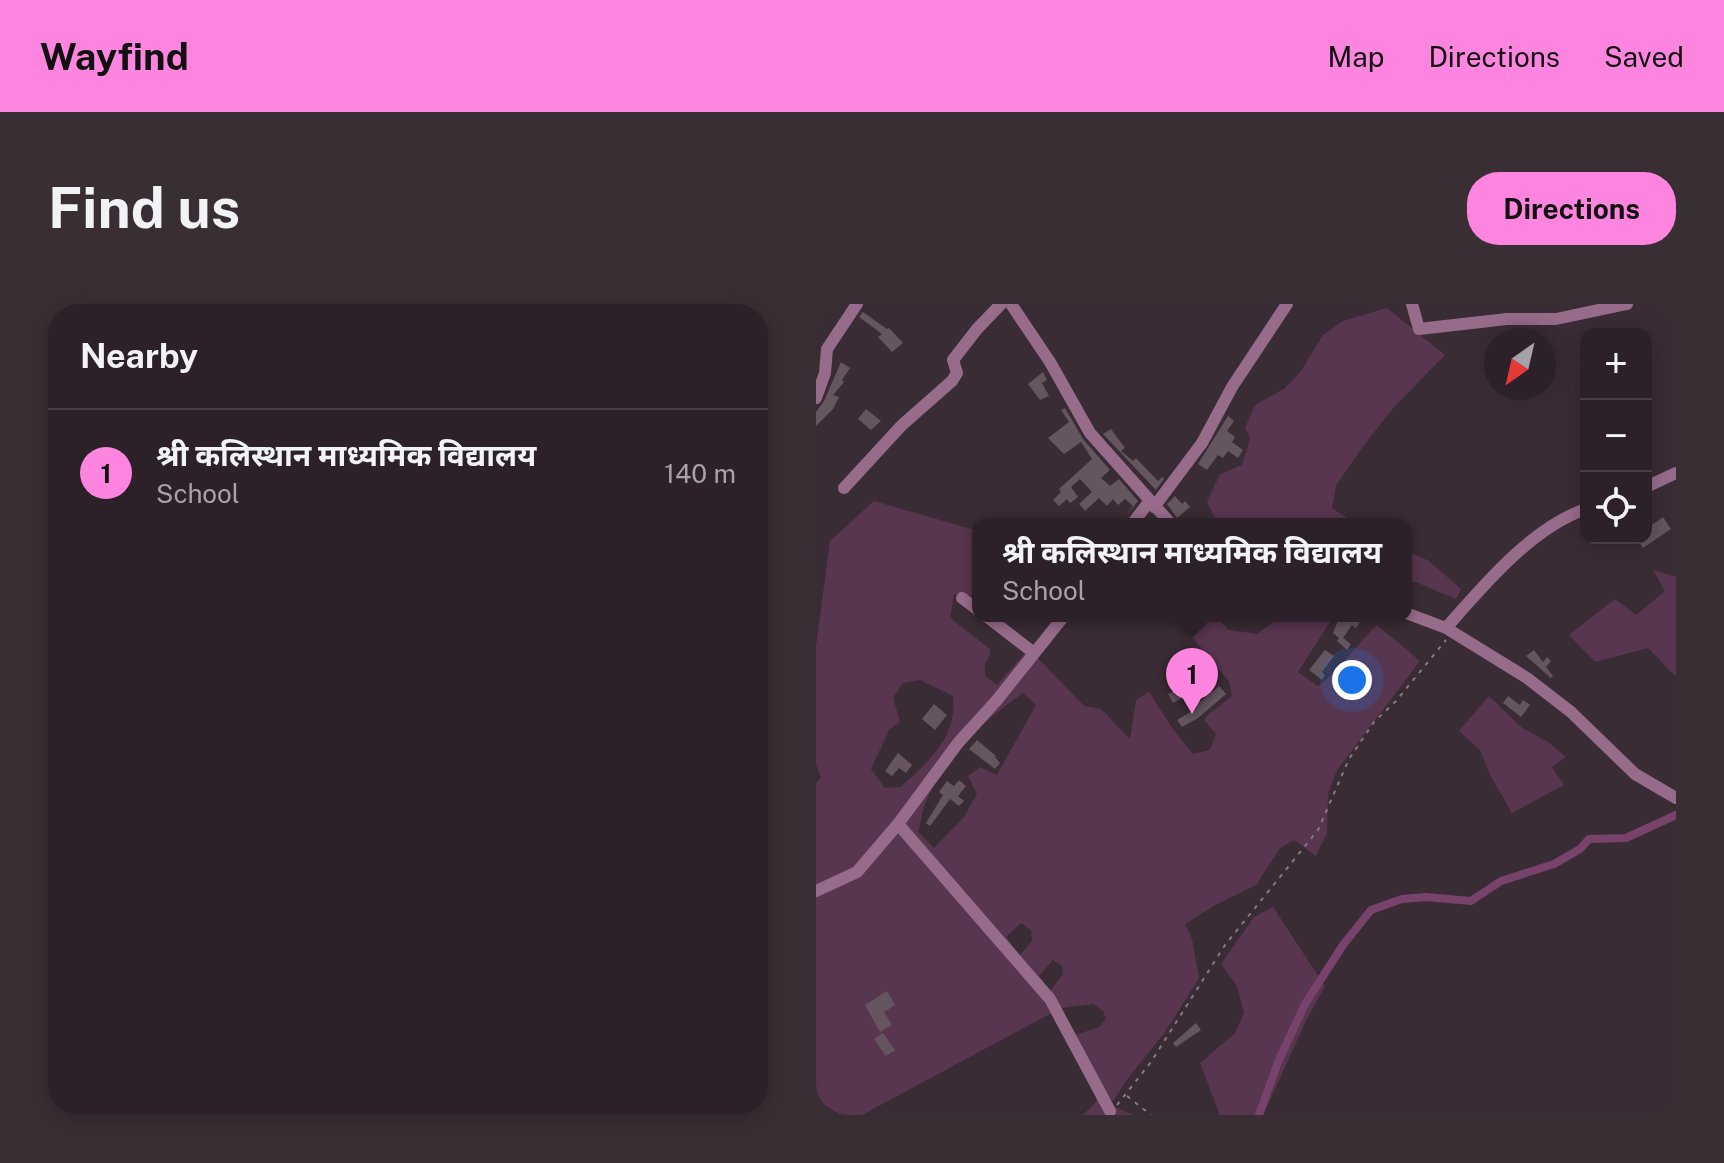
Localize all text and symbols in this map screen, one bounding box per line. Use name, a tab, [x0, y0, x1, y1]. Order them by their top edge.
text: Wayfind	[40, 34, 189, 79]
text: Map	[1328, 40, 1384, 73]
text: Directions	[1428, 40, 1560, 73]
text: Saved	[1604, 40, 1684, 73]
button: Directions	[1467, 172, 1676, 245]
text: Find us	[48, 175, 240, 241]
north arrow	[1484, 328, 1556, 400]
map controls	[1580, 328, 1652, 544]
button: +	[1580, 328, 1652, 400]
text: Nearby	[80, 336, 198, 376]
button: −	[1580, 400, 1652, 472]
text: श्री कलिस्थान माध्यमिक विद्यालय	[156, 437, 536, 473]
text: 1	[100, 458, 112, 489]
text: 140 m	[664, 458, 736, 489]
button: locate	[1580, 472, 1652, 544]
text: School	[156, 478, 240, 509]
popup	[972, 518, 1412, 622]
text: श्री कलिस्थान माध्यमिक विद्यालय	[1002, 534, 1382, 570]
text: School	[1002, 575, 1086, 606]
pin: 1	[1166, 648, 1218, 714]
your location	[1332, 660, 1372, 700]

